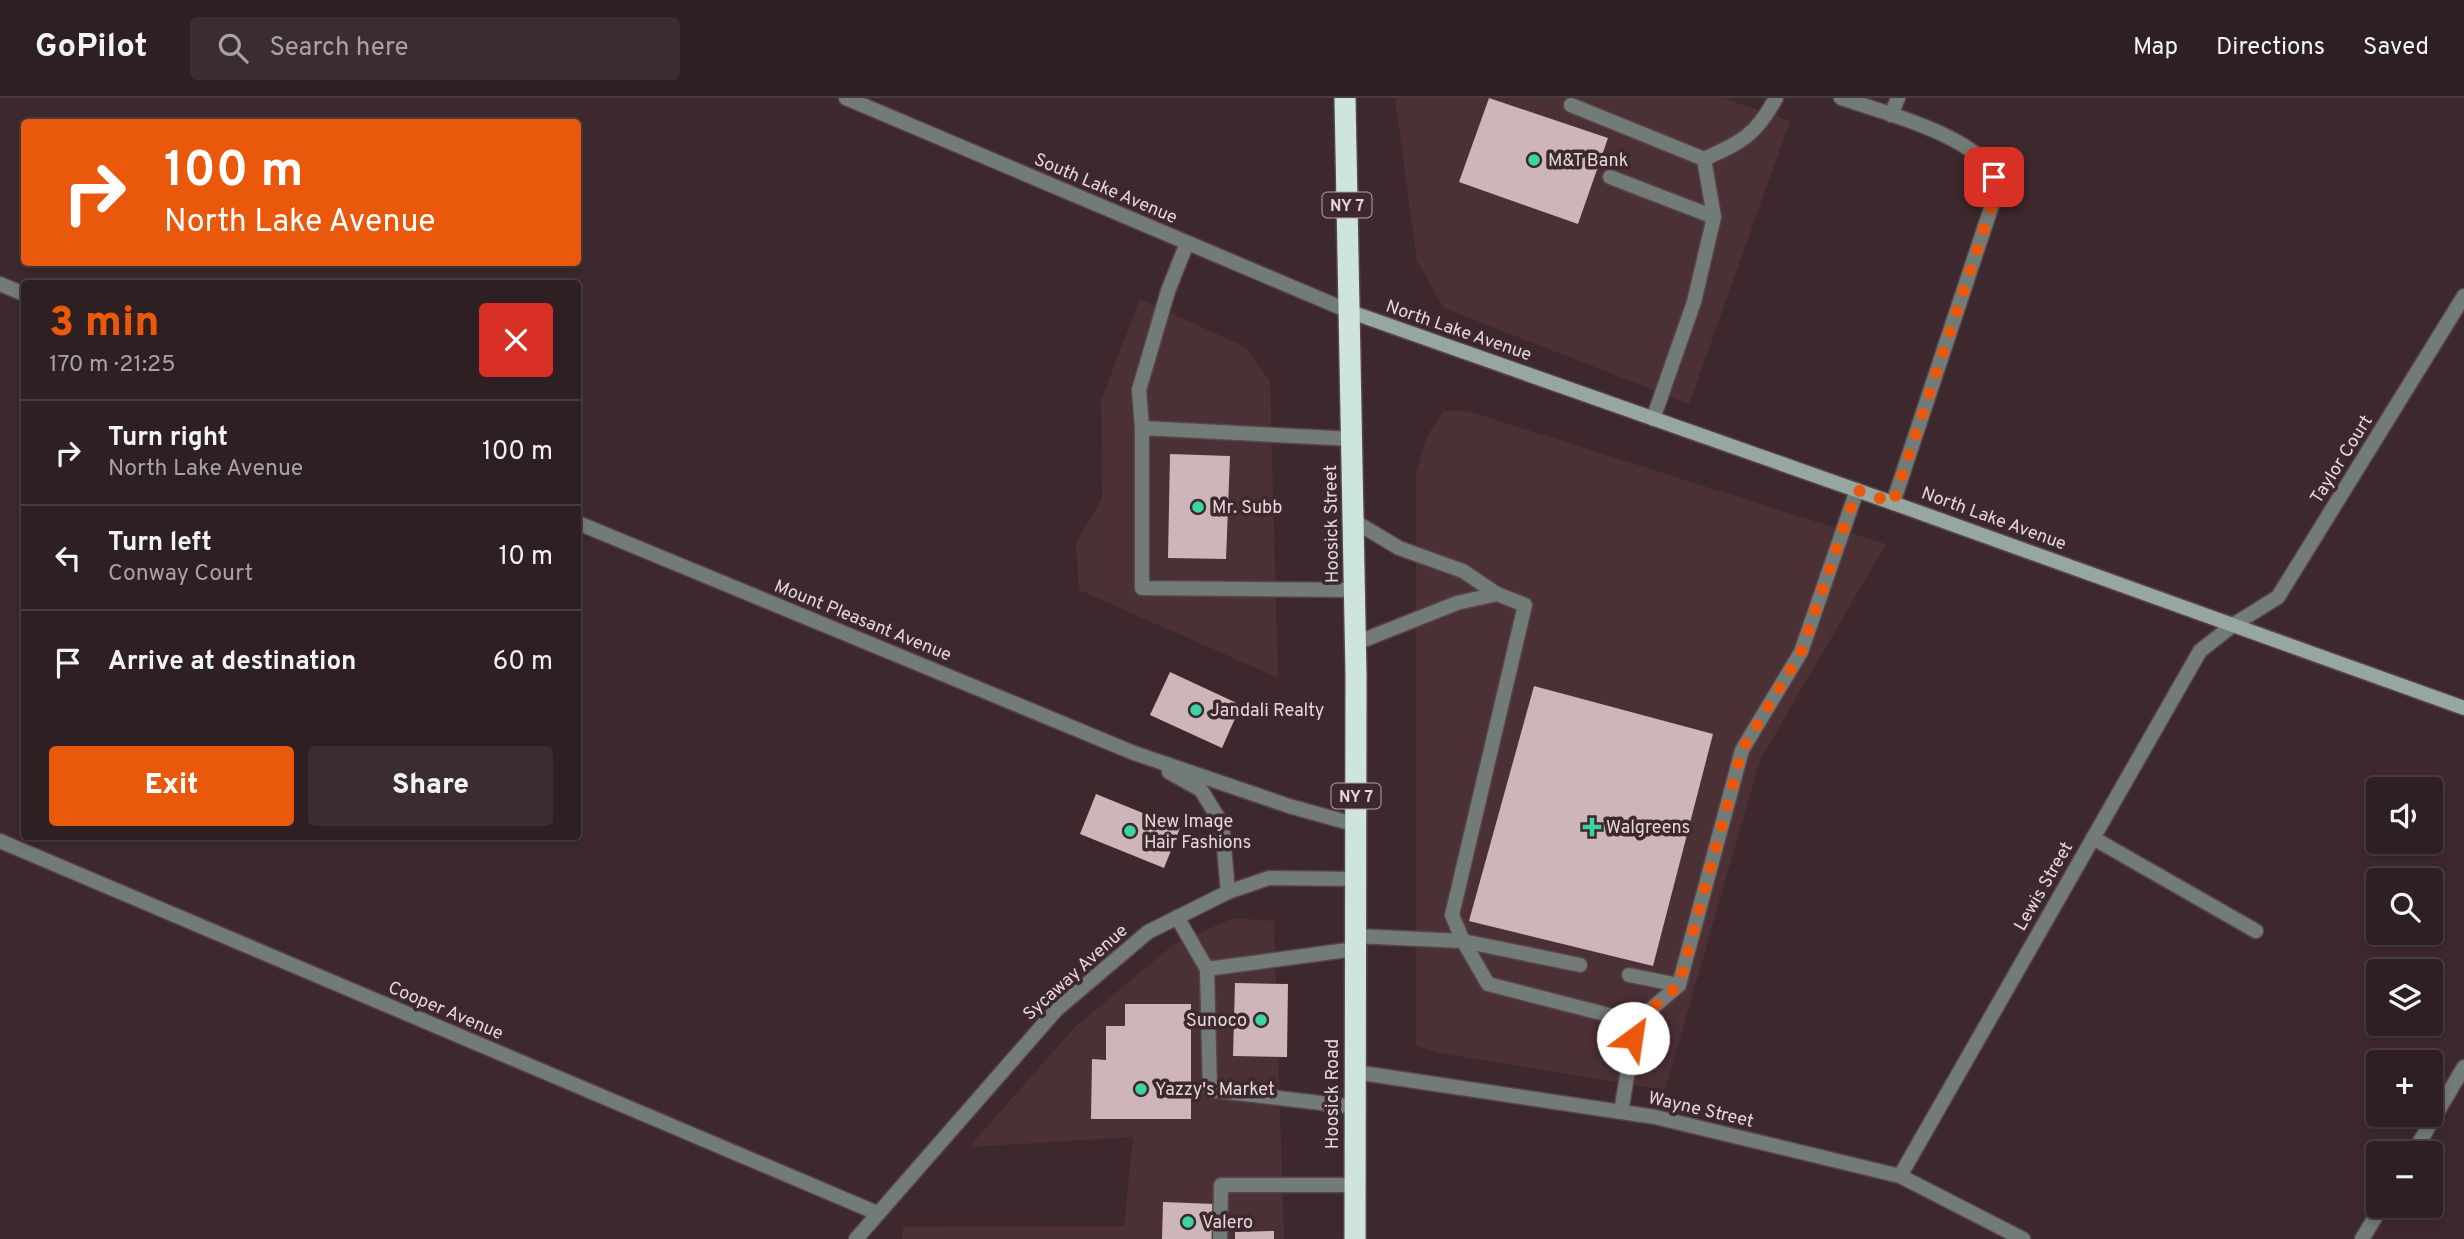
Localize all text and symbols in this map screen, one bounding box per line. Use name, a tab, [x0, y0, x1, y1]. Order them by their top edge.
search box	[190, 17, 680, 80]
text: GoPilot	[35, 27, 148, 69]
icon: search	[214, 29, 252, 67]
text: Search here	[270, 32, 408, 65]
text: Map	[2133, 33, 2178, 63]
text: Directions	[2216, 33, 2325, 63]
text: Saved	[2363, 33, 2429, 63]
text: 100 m	[164, 142, 303, 204]
icon: right	[49, 147, 140, 238]
pin	[1964, 147, 2024, 207]
street label: South Lake Avenue	[1030, 149, 1180, 230]
place label: M&T Bank	[1548, 150, 1628, 173]
marker: M&T Bank	[1526, 152, 1542, 168]
icon: arrive	[1975, 158, 2013, 196]
road number: NY 7	[1322, 192, 1372, 218]
text: North Lake Avenue	[164, 203, 436, 243]
street label: North Lake Avenue	[1383, 296, 1534, 367]
text: 3 min	[49, 298, 160, 351]
button: close	[479, 303, 553, 377]
text: 170 m · 21:25	[49, 351, 175, 380]
street label: Taylor Court	[2306, 411, 2379, 508]
text: Turn right	[108, 422, 228, 455]
icon: right	[49, 434, 87, 472]
text: 100 m	[482, 436, 553, 469]
text: North Lake Avenue	[108, 455, 303, 484]
street label: Hoosick Street	[1320, 465, 1345, 583]
street label: North Lake Avenue	[1918, 482, 2069, 556]
place label: Mr. Subb	[1212, 497, 1282, 520]
marker: Mr. Subb	[1190, 499, 1206, 515]
text: Turn left	[108, 527, 212, 560]
icon: left	[49, 539, 87, 577]
text: 10 m	[498, 541, 553, 574]
text: Conway Court	[108, 560, 253, 589]
street label: Mount Pleasant Avenue	[770, 575, 954, 667]
icon: arrive	[49, 644, 87, 682]
text: Arrive at destination	[108, 646, 356, 679]
text: 60 m	[493, 646, 553, 679]
place label: Jandali Realty	[1210, 700, 1324, 723]
marker: Jandali Realty	[1188, 702, 1204, 718]
button: Exit	[49, 746, 294, 826]
button: Share	[308, 746, 553, 826]
map controls	[2366, 777, 2443, 1218]
button: sound	[2366, 777, 2443, 854]
road number: NY 7	[1332, 783, 1380, 808]
place label: New Image Hair Fashions	[1144, 811, 1251, 855]
place label: Walgreens	[1606, 817, 1690, 840]
marker: Walgreens	[1584, 819, 1600, 835]
marker: New Image Hair Fashions	[1122, 823, 1138, 839]
street label: Lewis Street	[2010, 838, 2079, 935]
button: search	[2366, 868, 2443, 945]
street label: Sycaway Avenue	[1019, 920, 1133, 1026]
button: layers	[2366, 959, 2443, 1036]
street label: Cooper Avenue	[384, 977, 507, 1046]
position arrow	[1596, 1001, 1670, 1075]
place label: Sunoco	[1186, 1010, 1247, 1033]
marker: Sunoco	[1253, 1012, 1269, 1028]
street label: Hoosick Road	[1322, 1039, 1345, 1149]
button: +	[2366, 1050, 2443, 1127]
place label: Yazzy's Market	[1155, 1079, 1275, 1102]
marker: Yazzy's Market	[1133, 1081, 1149, 1097]
street label: Wayne Street	[1646, 1087, 1756, 1134]
button: −	[2366, 1141, 2443, 1218]
place label: Valero	[1202, 1212, 1253, 1235]
marker: Valero	[1180, 1214, 1196, 1230]

